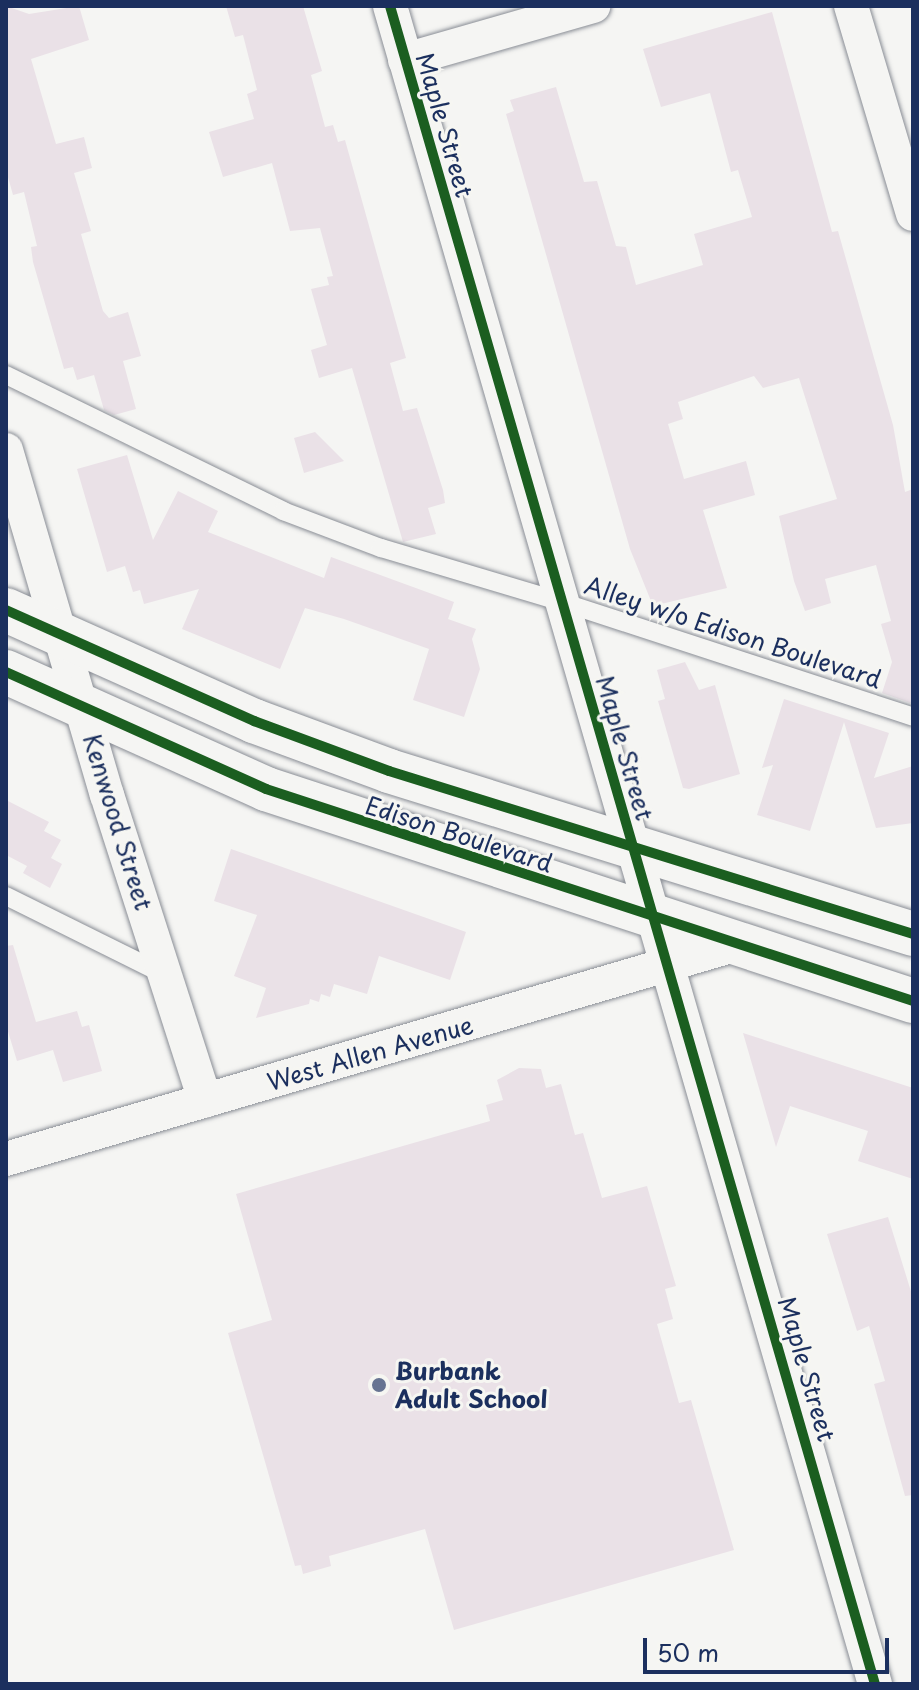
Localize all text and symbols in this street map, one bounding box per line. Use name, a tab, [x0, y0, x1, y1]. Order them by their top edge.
street label: Maple Street	[410, 49, 480, 201]
street label: Alley w/o Edison Boulevard	[581, 570, 885, 694]
street label: Maple Street	[590, 672, 660, 824]
street label: Kenwood Street	[78, 731, 158, 913]
street label: Edison Boulevard	[362, 790, 556, 878]
street label: West Allen Avenue	[263, 1010, 477, 1096]
street label: Maple Street	[772, 1293, 842, 1445]
place label: Burbank Adult School	[395, 1357, 548, 1413]
marker: Burbank Adult School	[370, 1376, 388, 1394]
scale bar	[647, 1622, 893, 1672]
text: 50 m	[657, 1634, 719, 1670]

